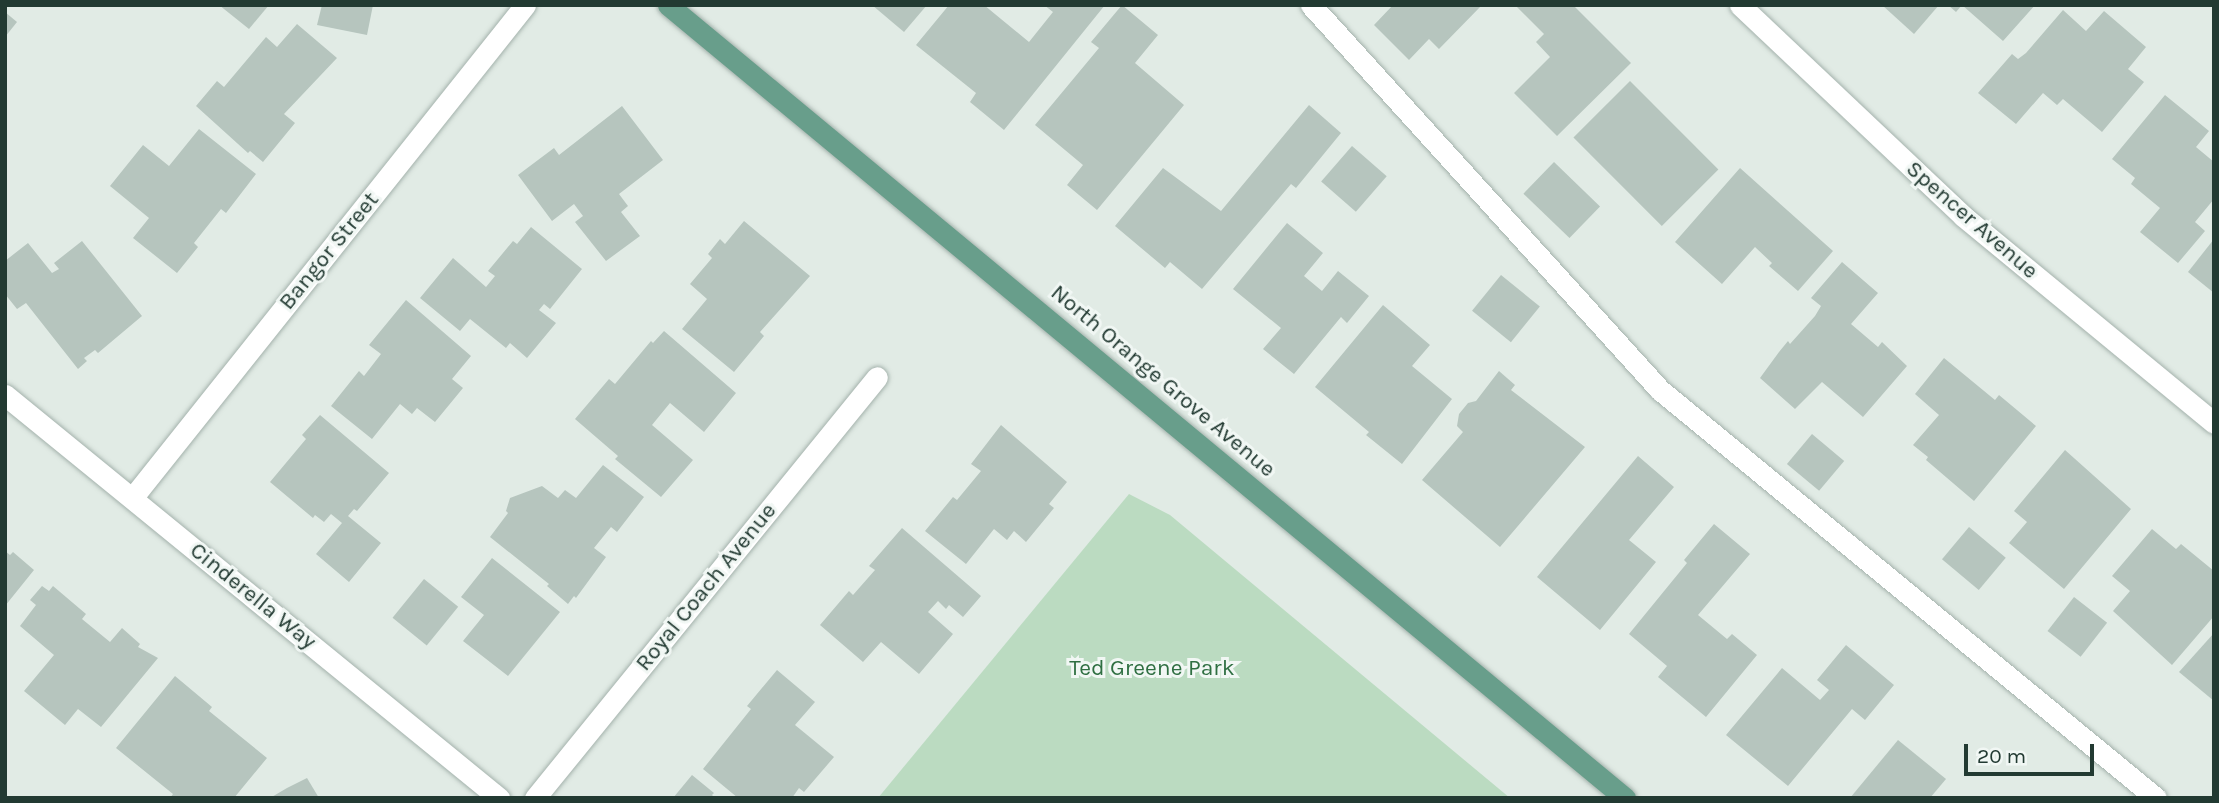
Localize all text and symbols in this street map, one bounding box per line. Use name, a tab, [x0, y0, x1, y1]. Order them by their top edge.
street label: Spencer Avenue	[1900, 155, 2044, 285]
street label: Bangor Street	[273, 187, 385, 315]
street label: North Orange Grove Avenue	[1045, 279, 1281, 483]
street label: Royal Coach Avenue	[630, 497, 782, 677]
street label: Cinderella Way	[184, 537, 322, 655]
park label: Ted Greene Park	[1069, 654, 1235, 682]
scale bar	[1967, 730, 2096, 774]
text: 20 m	[1977, 744, 2026, 768]

